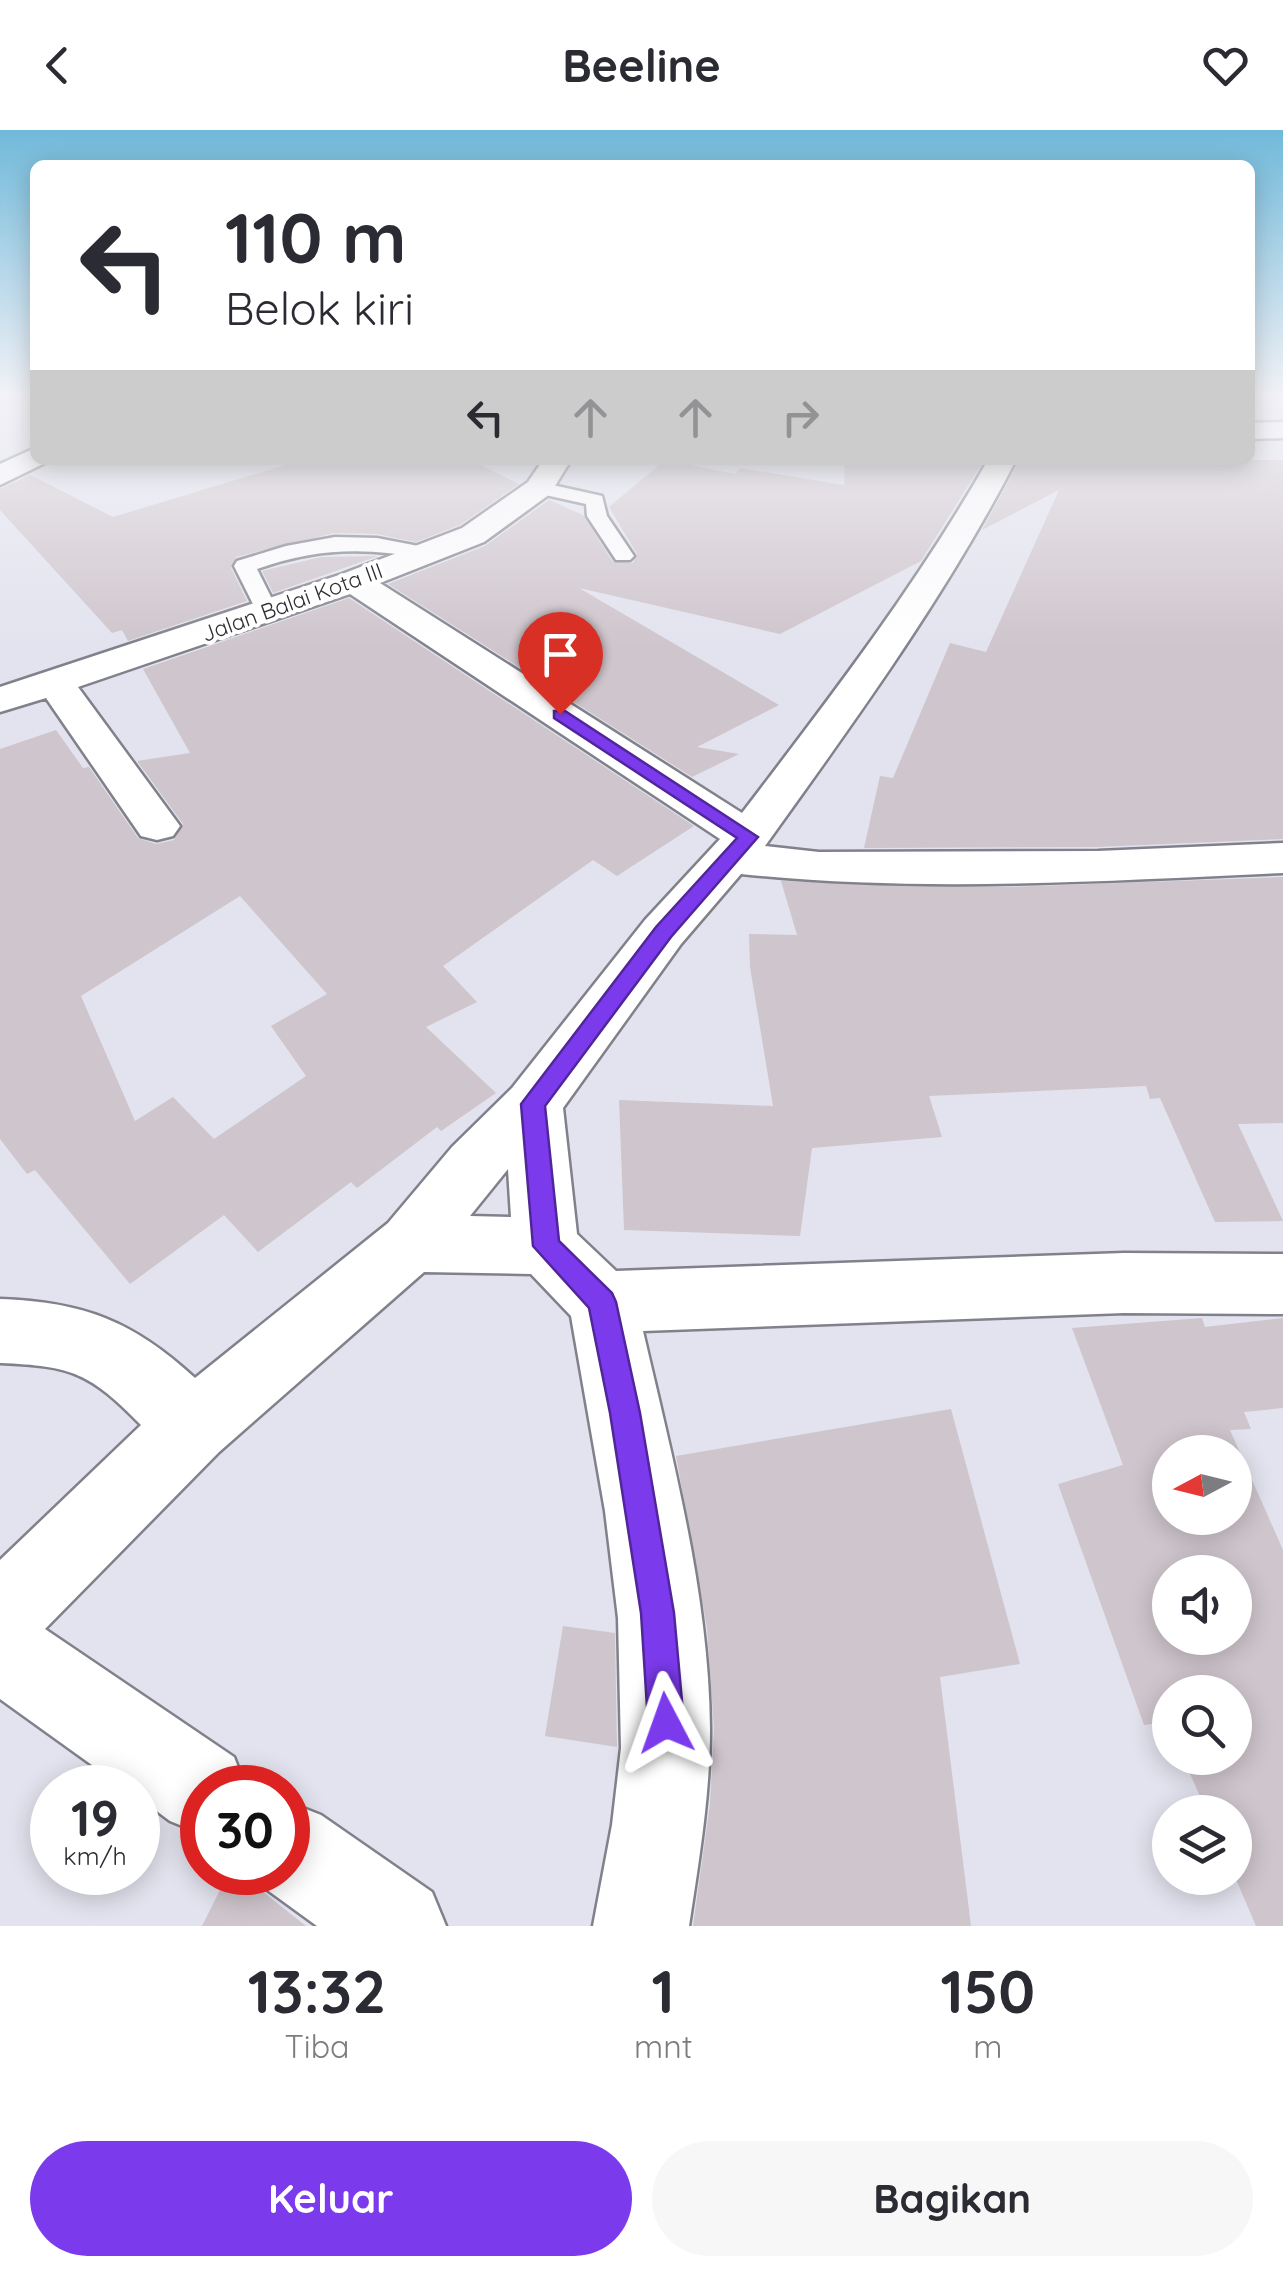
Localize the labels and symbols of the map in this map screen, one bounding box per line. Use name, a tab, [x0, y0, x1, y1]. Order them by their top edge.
street label: Jalan Balai Kota III	[198, 556, 386, 648]
pin	[518, 612, 603, 715]
north arrow	[1152, 1435, 1252, 1535]
position arrow	[614, 1671, 718, 1775]
speed limit sign: 30	[180, 1765, 310, 1895]

